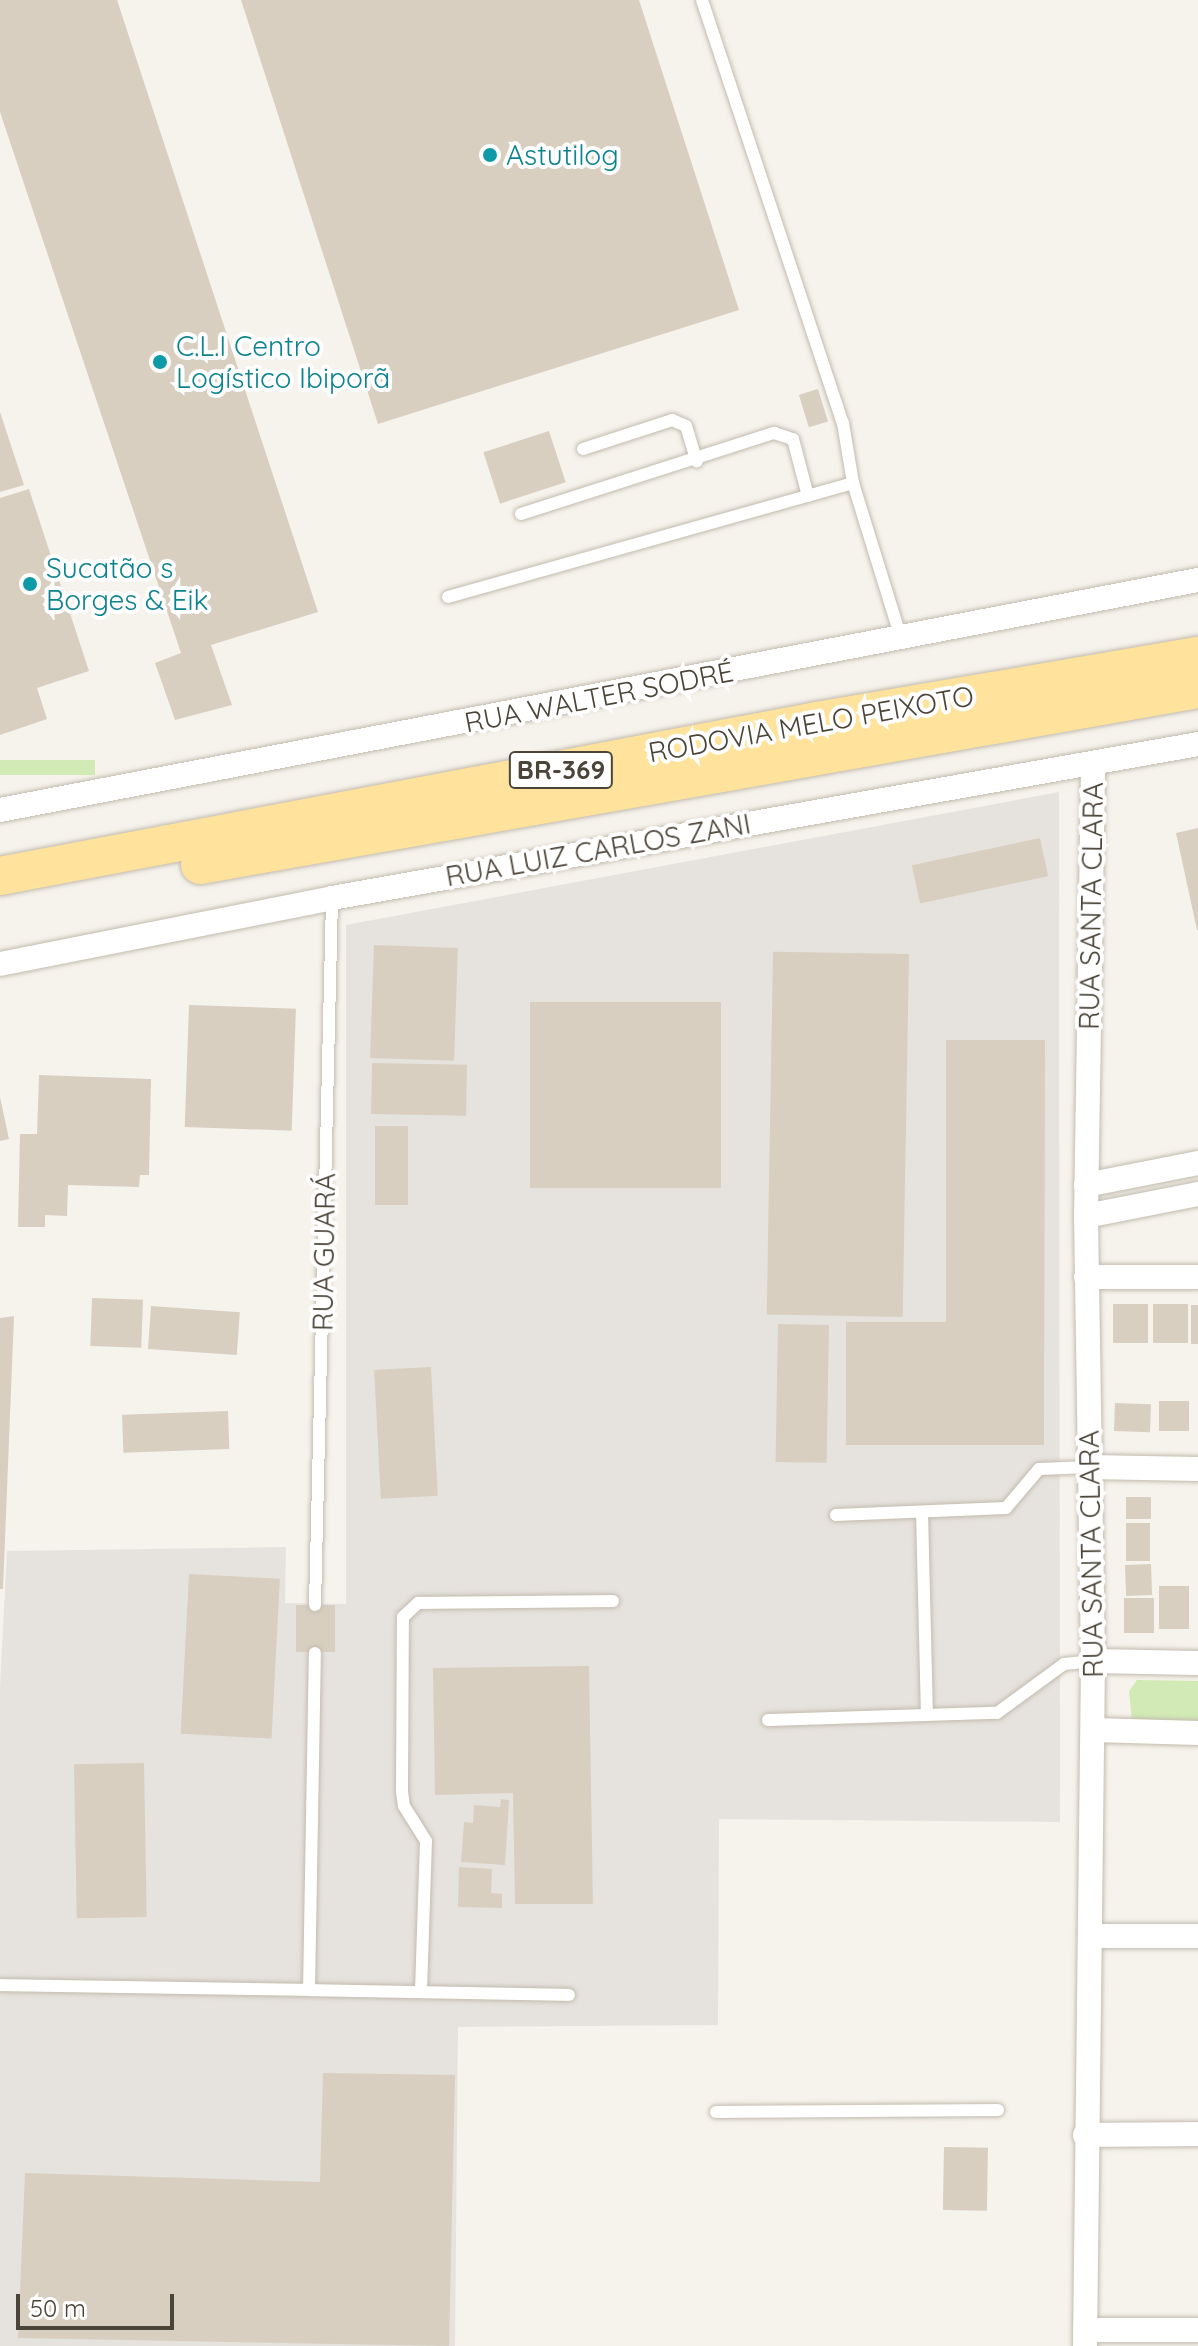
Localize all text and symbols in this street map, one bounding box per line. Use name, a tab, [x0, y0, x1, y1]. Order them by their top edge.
place label: Astutilog	[506, 138, 619, 172]
marker: Astutilog	[481, 146, 499, 164]
place label: C.L.I Centro Logístico Ibiporã	[176, 329, 390, 395]
marker: C.L.I Centro Logístico Ibiporã	[151, 353, 169, 371]
place label: Sucatão s Borges & Eik	[46, 551, 209, 617]
marker: Sucatão s Borges & Eik	[21, 575, 39, 593]
street label: RUA WALTER SODRÉ	[462, 654, 736, 740]
street label: RODOVIA MELO PEIXOTO	[646, 679, 976, 769]
road number: BR-369	[507, 748, 615, 792]
street label: RUA SANTA CLARA	[1072, 782, 1110, 1030]
street label: RUA LUIZ CARLOS ZANI	[443, 807, 753, 893]
street label: RUA GUARÁ	[306, 1173, 342, 1331]
street label: RUA SANTA CLARA	[1072, 1430, 1110, 1678]
scale bar	[20, 2278, 178, 2328]
text: 50 m	[30, 2293, 86, 2323]

